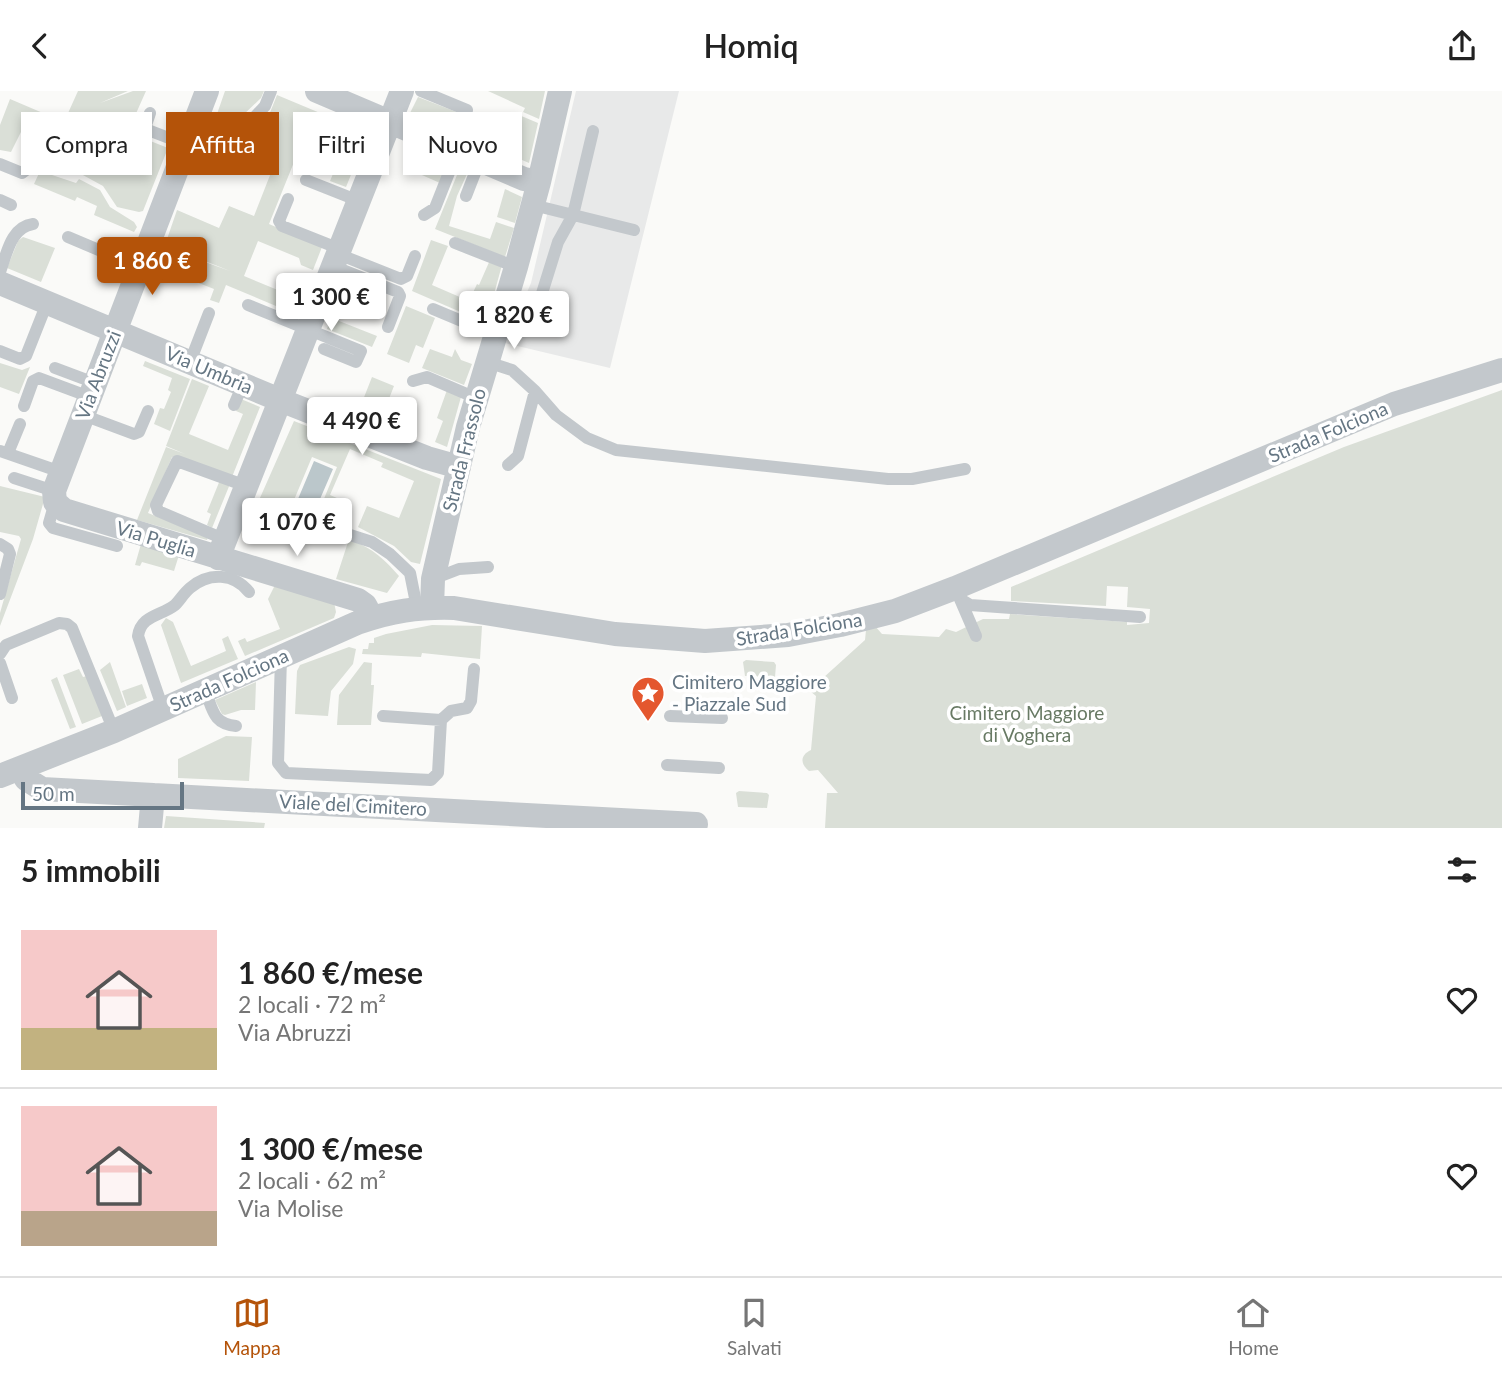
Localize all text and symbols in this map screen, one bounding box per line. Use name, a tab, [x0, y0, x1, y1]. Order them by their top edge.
text: Homiq	[704, 26, 798, 65]
icon: back	[21, 27, 59, 65]
icon: share	[1443, 27, 1481, 65]
chip: Compra	[21, 112, 152, 175]
chip: Affitta	[166, 112, 279, 175]
chip: Filtri	[293, 112, 389, 175]
chip: Nuovo	[403, 112, 522, 175]
pin: 1 860 €	[87, 237, 217, 297]
text: 1 860 €	[113, 246, 191, 274]
pin: 1 300 €	[266, 273, 396, 333]
text: 1 300 €	[292, 282, 370, 310]
pin: 1 820 €	[449, 292, 579, 351]
text: 1 820 €	[475, 300, 553, 328]
street label: Via Abruzzi	[70, 327, 125, 423]
street label: Via Umbria	[162, 341, 256, 398]
street label: Strada Frassolo	[437, 386, 490, 514]
street label: Strada Folciona	[1265, 396, 1391, 467]
pin: 4 490 €	[297, 397, 427, 457]
text: 4 490 €	[323, 406, 401, 434]
pin: 1 070 €	[232, 498, 362, 558]
text: 1 070 €	[258, 507, 336, 535]
street label: Via Puglia	[114, 516, 199, 562]
street label: Strada Folciona	[734, 607, 864, 650]
street label: Strada Folciona	[166, 643, 292, 716]
place label: Cimitero Maggiore - Piazzale Sud	[672, 670, 827, 715]
place icon: Cimitero Maggiore - Piazzale Sud	[629, 674, 667, 723]
park label: Cimitero Maggiore di Voghera	[950, 701, 1104, 746]
scale bar	[21, 779, 184, 811]
text: 50 m	[32, 782, 75, 805]
street label: Viale del Cimitero	[279, 789, 427, 820]
icon: filters	[1443, 851, 1481, 889]
text: 5 immobili	[21, 852, 161, 888]
text: 1 860 €/mese	[238, 954, 423, 990]
icon: home	[77, 958, 161, 1042]
icon: heart	[1443, 981, 1481, 1019]
text: 2 locali · 72 m²	[238, 990, 386, 1018]
text: Via Abruzzi	[238, 1018, 352, 1046]
text: 1 300 €/mese	[238, 1130, 423, 1166]
icon: home	[77, 1134, 161, 1218]
icon: heart	[1443, 1157, 1481, 1195]
text: 2 locali · 62 m²	[238, 1166, 386, 1194]
text: Via Molise	[238, 1194, 344, 1222]
tab: Mappa	[223, 1294, 281, 1359]
tab: Salvati	[727, 1294, 782, 1359]
tab: Home	[1228, 1294, 1279, 1359]

